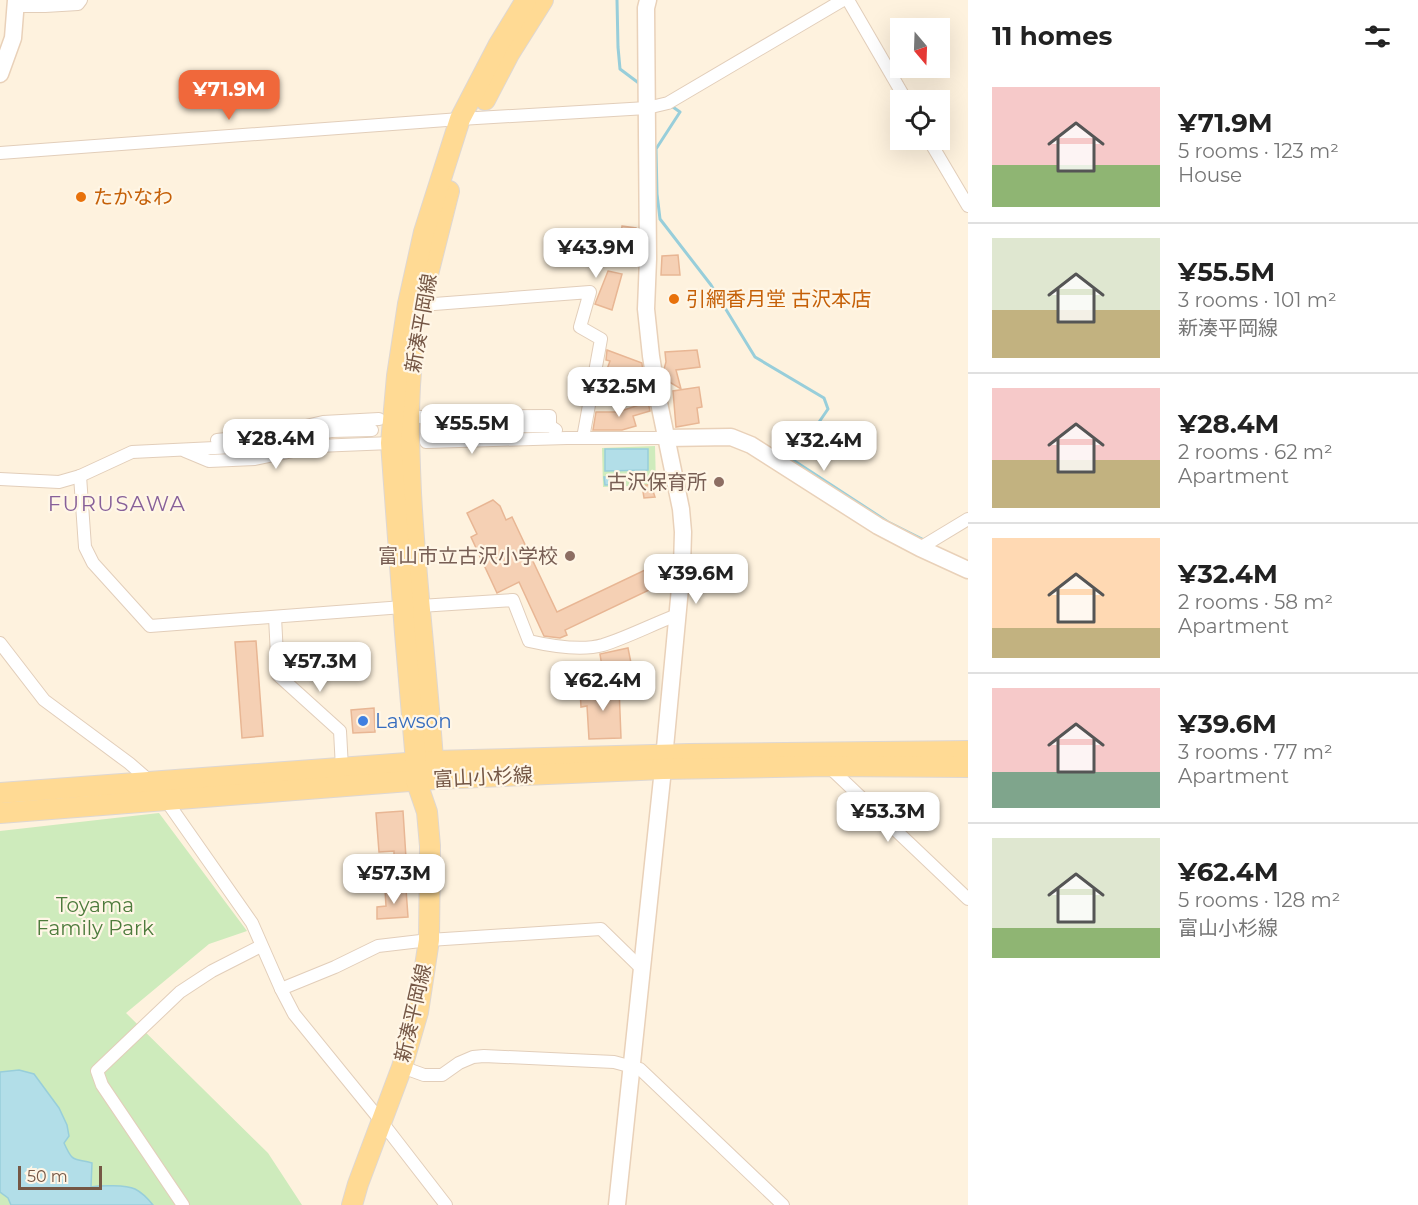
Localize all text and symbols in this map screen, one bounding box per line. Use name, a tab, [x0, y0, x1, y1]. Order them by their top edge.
north arrow	[890, 18, 950, 78]
map controls	[890, 18, 950, 150]
text: 11 homes	[992, 20, 1112, 52]
icon: filters	[1361, 20, 1394, 53]
pin: ¥71.9M	[180, 70, 278, 121]
text: ¥71.9M	[193, 77, 265, 101]
button: locate	[890, 90, 950, 150]
text: ¥71.9M	[1178, 107, 1273, 139]
icon: home	[1040, 111, 1112, 183]
text: 5 rooms · 123 m²	[1178, 139, 1339, 163]
text: House	[1178, 163, 1242, 187]
place label: たかなわ	[93, 185, 173, 209]
marker: たかなわ	[74, 190, 88, 204]
pin: ¥43.9M	[547, 228, 645, 279]
text: ¥43.9M	[557, 235, 635, 259]
text: ¥55.5M	[1178, 256, 1275, 288]
icon: home	[1040, 262, 1112, 334]
street label: 新湊平岡線	[400, 272, 442, 374]
place label: 引網香月堂 古沢本店	[686, 287, 871, 311]
text: 3 rooms · 101 m²	[1178, 288, 1337, 312]
marker: 引網香月堂 古沢本店	[667, 292, 681, 306]
text: 新湊平岡線	[1178, 316, 1278, 340]
pin: ¥32.5M	[570, 367, 668, 418]
text: ¥32.5M	[582, 374, 656, 398]
pin: ¥55.5M	[423, 404, 521, 455]
text: ¥28.4M	[1178, 408, 1279, 440]
text: ¥55.5M	[435, 411, 509, 435]
icon: home	[1040, 412, 1112, 484]
pin: ¥28.4M	[227, 419, 325, 470]
pin: ¥32.4M	[775, 421, 873, 472]
text: ¥28.4M	[237, 426, 315, 450]
text: ¥32.4M	[786, 428, 862, 452]
text: 2 rooms · 62 m²	[1178, 440, 1333, 464]
text: Apartment	[1178, 464, 1289, 488]
place label: 古沢保育所	[607, 470, 707, 494]
marker: 古沢保育所	[712, 475, 726, 489]
district label: FURUSAWA	[48, 491, 186, 516]
place label: 富山市立古沢小学校	[378, 544, 558, 568]
marker: 富山市立古沢小学校	[563, 549, 577, 563]
pin: ¥39.6M	[647, 554, 745, 605]
text: ¥32.4M	[1178, 558, 1278, 590]
text: ¥39.6M	[658, 561, 734, 585]
icon: home	[1040, 562, 1112, 634]
text: 2 rooms · 58 m²	[1178, 590, 1333, 614]
text: Apartment	[1178, 614, 1289, 638]
pin: ¥57.3M	[271, 642, 369, 693]
text: ¥57.3M	[283, 649, 357, 673]
pin: ¥62.4M	[554, 661, 652, 712]
text: ¥62.4M	[564, 668, 642, 692]
text: ¥39.6M	[1178, 708, 1277, 740]
place label: Lawson	[375, 709, 452, 733]
icon: home	[1040, 712, 1112, 784]
marker: Lawson	[356, 714, 370, 728]
text: 3 rooms · 77 m²	[1178, 740, 1333, 764]
street label: 富山小杉線	[432, 762, 534, 792]
text: Apartment	[1178, 764, 1289, 788]
pin: ¥53.3M	[839, 792, 937, 843]
text: ¥53.3M	[851, 799, 925, 823]
pin: ¥57.3M	[345, 854, 443, 905]
text: ¥62.4M	[1178, 856, 1279, 888]
text: ¥57.3M	[357, 861, 431, 885]
icon: home	[1040, 862, 1112, 934]
text: 5 rooms · 128 m²	[1178, 888, 1340, 912]
park label: Toyama Family Park	[36, 893, 154, 940]
text: 富山小杉線	[1178, 916, 1278, 940]
street label: 新湊平岡線	[390, 962, 436, 1064]
scale bar	[18, 1163, 102, 1190]
text: 50 m	[27, 1167, 68, 1186]

